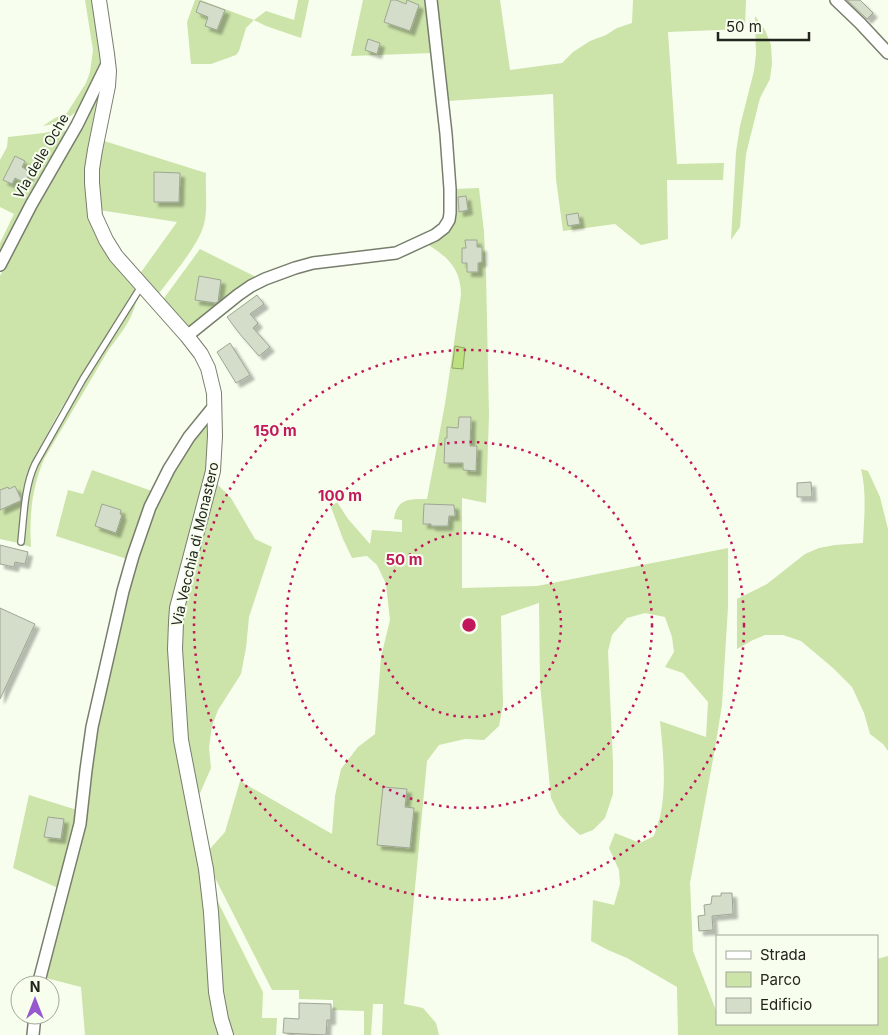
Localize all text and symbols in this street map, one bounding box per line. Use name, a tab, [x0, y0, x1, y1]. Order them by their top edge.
scale bar	[718, 10, 809, 42]
text: 50 m	[726, 17, 762, 36]
street label: Via delle Oche	[9, 110, 72, 201]
text: 150 m	[253, 421, 297, 440]
street label: Via Vecchia di Monastero	[167, 460, 222, 628]
text: 100 m	[318, 486, 362, 505]
text: 50 m	[386, 550, 422, 569]
centre of rings	[460, 616, 478, 634]
legend	[716, 935, 878, 1025]
text: Strada	[760, 945, 806, 964]
text: Parco	[760, 970, 801, 989]
north arrow	[10, 975, 60, 1025]
text: N	[30, 978, 40, 995]
text: Edificio	[760, 995, 812, 1014]

